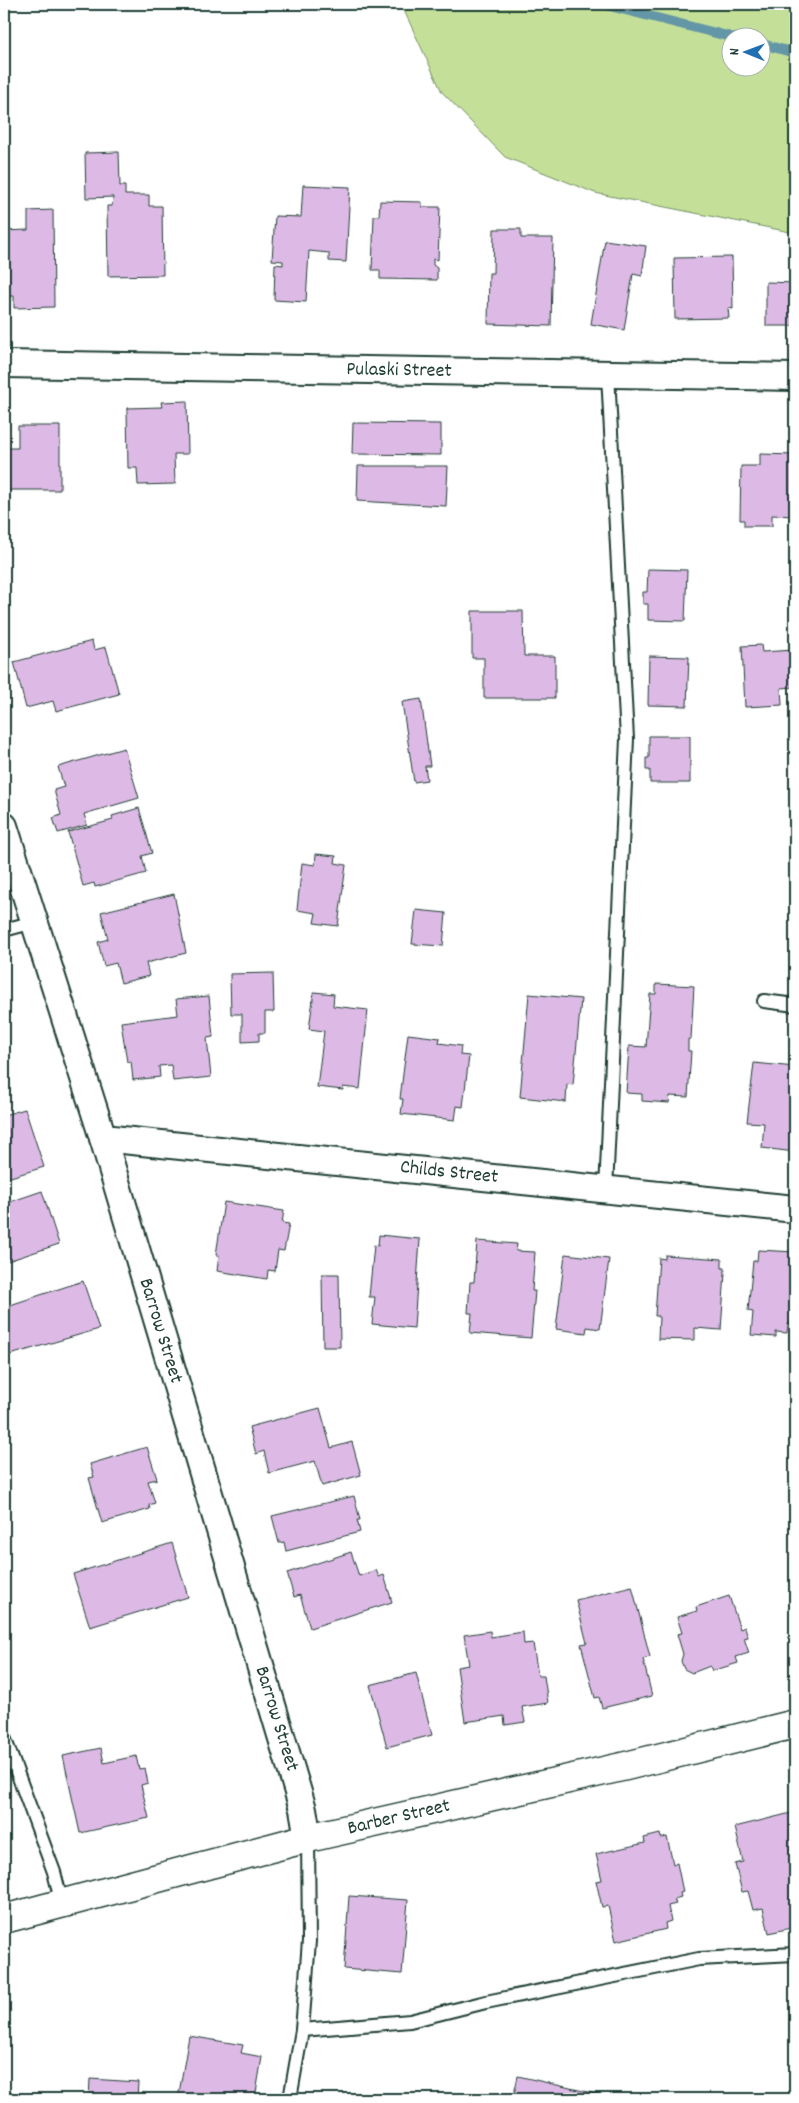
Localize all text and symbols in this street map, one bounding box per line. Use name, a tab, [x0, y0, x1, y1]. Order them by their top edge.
north arrow	[722, 28, 772, 78]
text: N	[725, 48, 745, 55]
street label: Pulaski Street	[346, 356, 452, 386]
street label: Childs Street	[399, 1154, 499, 1192]
street label: Barrow Street	[131, 1275, 189, 1387]
street label: Barrow Street	[247, 1663, 305, 1775]
street label: Barber Street	[345, 1793, 453, 1843]

